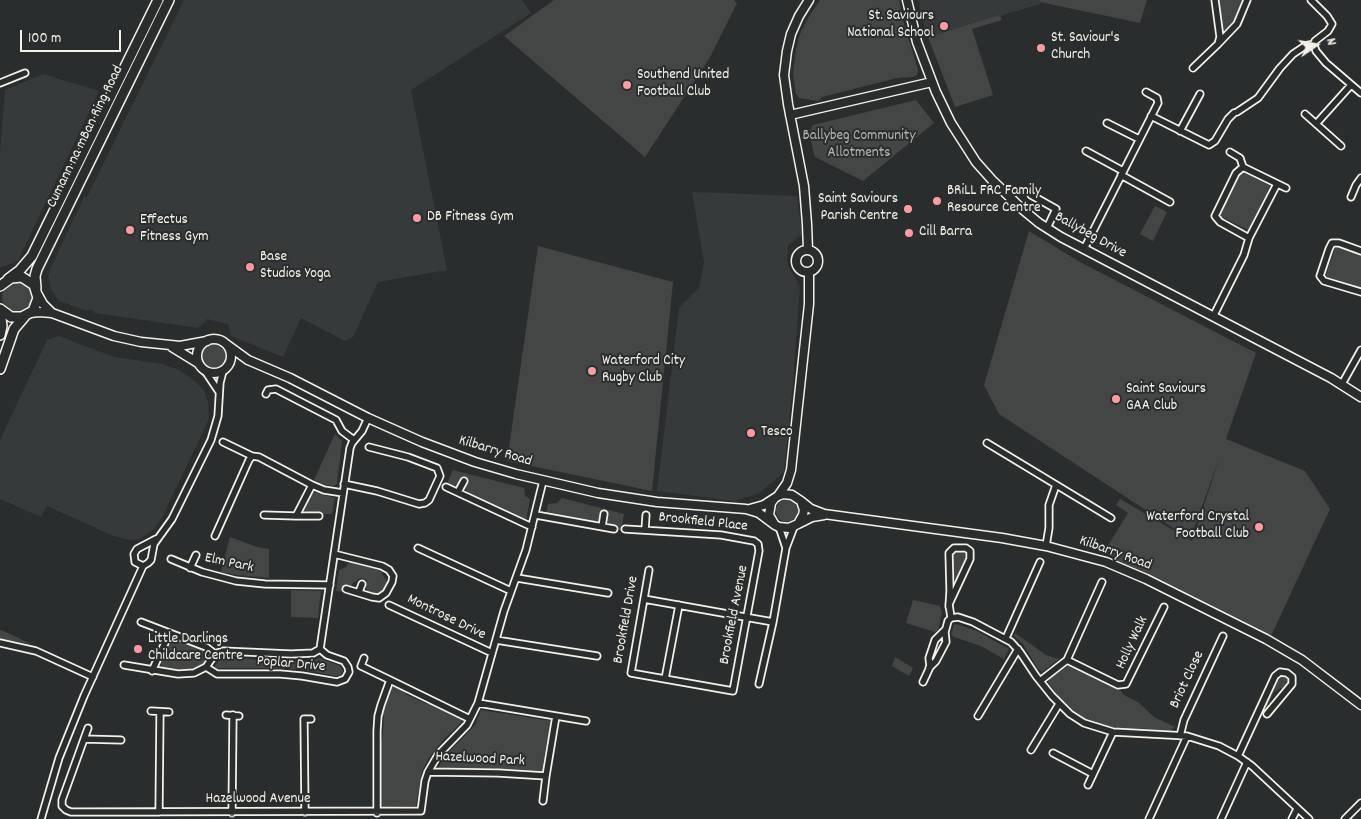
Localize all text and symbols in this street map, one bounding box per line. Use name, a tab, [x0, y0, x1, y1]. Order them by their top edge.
place label: St. Saviours National School	[847, 8, 934, 43]
scale bar	[22, 20, 124, 52]
marker: St. Saviours National School	[938, 20, 950, 32]
north arrow	[1291, 20, 1341, 70]
text: 100 m	[28, 28, 61, 50]
place label: St. Saviour's Church	[1051, 30, 1120, 65]
text: N	[1320, 36, 1341, 47]
marker: St. Saviour's Church	[1035, 42, 1047, 54]
street label: Cumann na mBan Ring Road	[44, 63, 128, 211]
place label: Southend United Football Club	[637, 67, 729, 102]
marker: Southend United Football Club	[621, 79, 633, 91]
park label: Ballybeg Community Allotments	[803, 128, 915, 163]
place label: BRiLL FRC Family Resource Centre	[947, 183, 1041, 218]
place label: Saint Saviours Parish Centre	[818, 191, 898, 226]
marker: BRiLL FRC Family Resource Centre	[931, 195, 943, 207]
marker: Saint Saviours Parish Centre	[902, 203, 914, 215]
place label: DB Fitness Gym	[427, 209, 514, 227]
street label: Ballybeg Drive	[1051, 209, 1129, 263]
place label: Effectus Fitness Gym	[140, 212, 209, 247]
marker: DB Fitness Gym	[411, 212, 423, 224]
marker: Effectus Fitness Gym	[124, 224, 136, 236]
place label: Cill Barra	[919, 224, 972, 242]
marker: Cill Barra	[903, 227, 915, 239]
place label: Base Studios Yoga	[260, 249, 331, 284]
marker: Base Studios Yoga	[244, 261, 256, 273]
place label: Waterford City Rugby Club	[602, 353, 685, 388]
marker: Waterford City Rugby Club	[586, 365, 598, 377]
place label: Saint Saviours GAA Club	[1126, 381, 1206, 416]
marker: Saint Saviours GAA Club	[1110, 393, 1122, 405]
place label: Tesco	[761, 424, 793, 442]
marker: Tesco	[745, 427, 757, 439]
street label: Kilbarry Road	[456, 432, 534, 472]
street label: Brookfield Place	[657, 509, 749, 537]
place label: Waterford Crystal Football Club	[1146, 509, 1249, 544]
marker: Waterford Crystal Football Club	[1253, 521, 1265, 533]
street label: Kilbarry Road	[1076, 533, 1154, 575]
street label: Elm Park	[203, 550, 255, 578]
street label: Brookfield Avenue	[717, 564, 753, 666]
street label: Brookfield Drive	[610, 575, 644, 665]
street label: Montrose Drive	[404, 591, 488, 645]
street label: Holly Walk	[1113, 614, 1153, 672]
place label: Little Darlings Childcare Centre	[148, 631, 243, 666]
marker: Little Darlings Childcare Centre	[132, 643, 144, 655]
street label: Briot Close	[1167, 648, 1209, 712]
street label: Poplar Drive	[256, 653, 326, 677]
street label: Hazelwood Park	[435, 749, 525, 771]
street label: Hazelwood Avenue	[205, 791, 311, 809]

